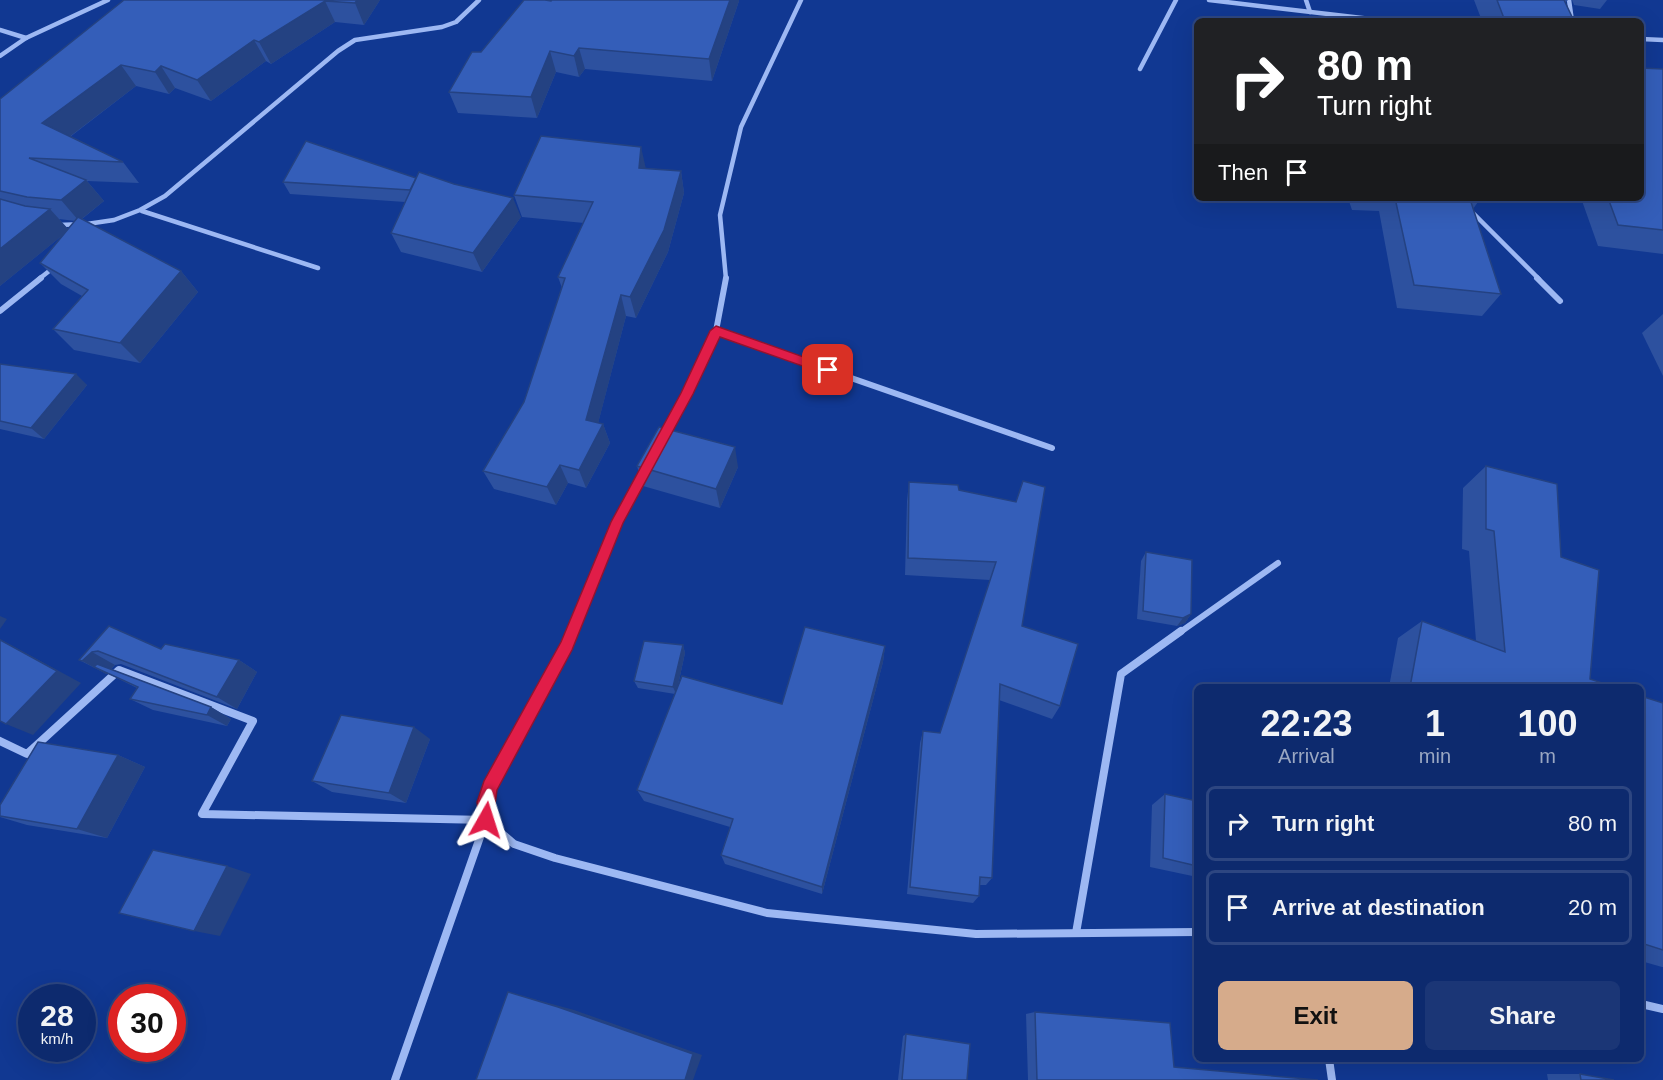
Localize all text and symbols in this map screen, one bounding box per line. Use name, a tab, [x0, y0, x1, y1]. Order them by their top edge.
icon: right	[1218, 42, 1296, 120]
text: 80 m	[1317, 42, 1413, 89]
text: Turn right	[1317, 91, 1432, 121]
icon: arrive	[1280, 156, 1313, 189]
text: Then	[1218, 160, 1268, 185]
pin	[802, 344, 853, 395]
icon: arrive	[811, 353, 844, 386]
text: 22:23	[1260, 703, 1352, 744]
text: 1	[1425, 703, 1445, 744]
text: 100	[1517, 703, 1578, 744]
text: Arrival	[1278, 745, 1335, 767]
text: min	[1419, 745, 1451, 767]
text: m	[1539, 745, 1556, 767]
position arrow	[454, 788, 518, 852]
icon: right	[1221, 807, 1254, 840]
text: Turn right	[1272, 811, 1374, 836]
text: 80 m	[1568, 811, 1617, 836]
icon: arrive	[1221, 891, 1254, 924]
text: Arrive at destination	[1272, 895, 1485, 920]
text: 20 m	[1568, 895, 1617, 920]
button: Exit	[1218, 981, 1413, 1050]
button: Share	[1425, 981, 1620, 1050]
speed limit sign: 30	[108, 984, 186, 1062]
text: 28	[40, 999, 74, 1032]
text: km/h	[41, 1030, 73, 1047]

